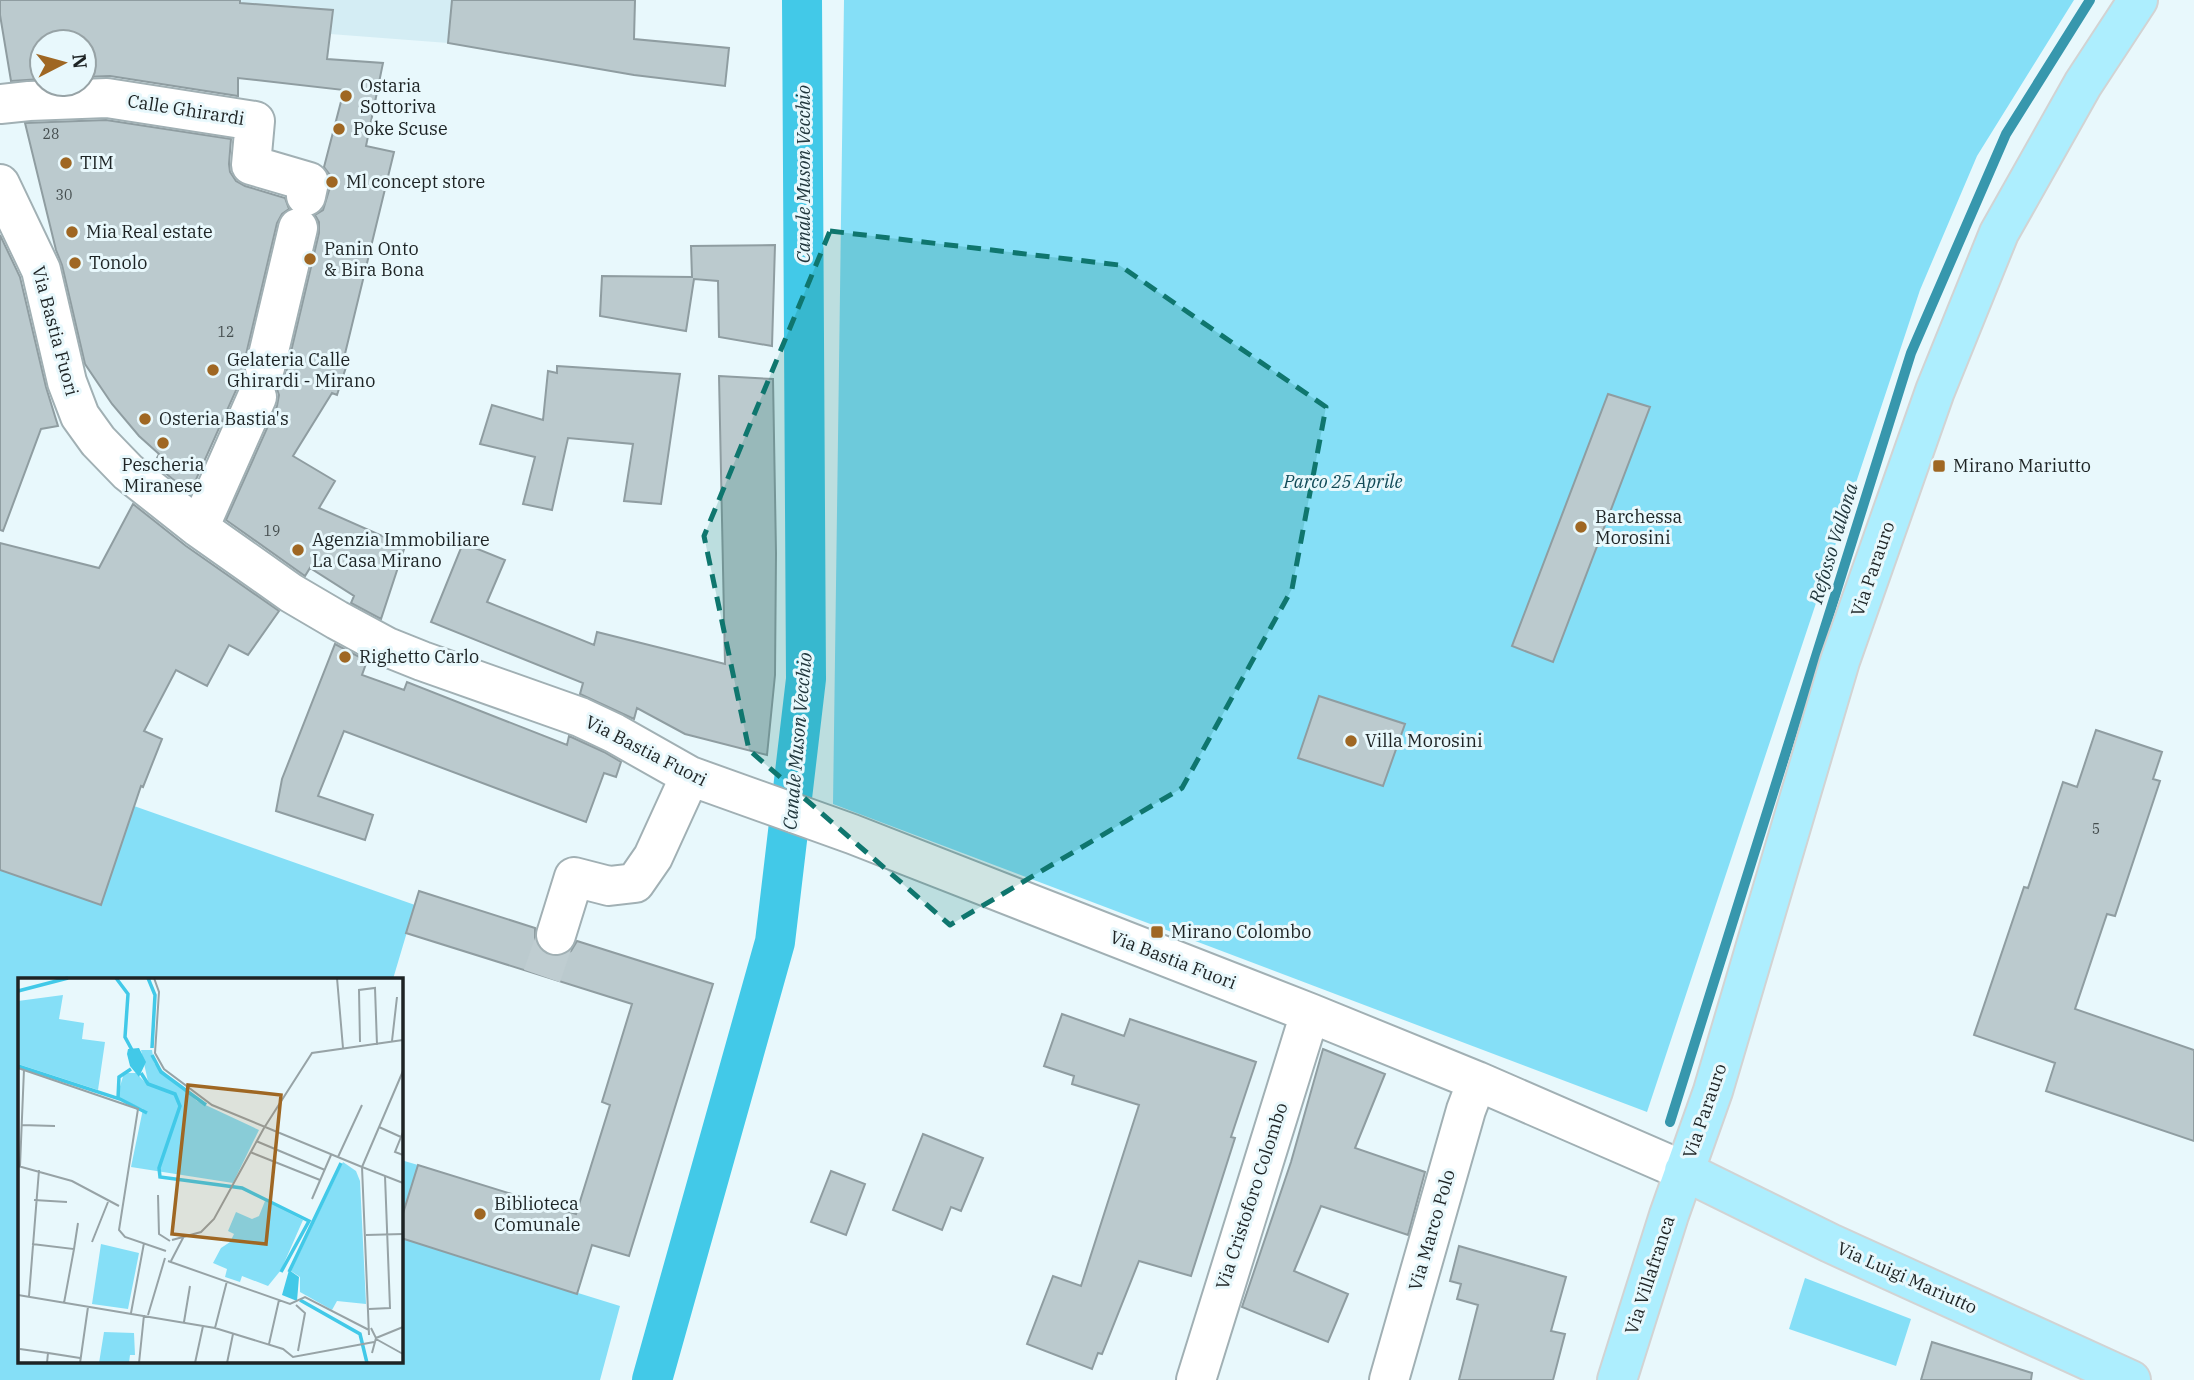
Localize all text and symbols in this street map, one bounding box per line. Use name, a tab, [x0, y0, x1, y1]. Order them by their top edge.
north arrow	[28, 28, 98, 98]
text: N	[67, 52, 93, 70]
place label: Ostaria Sottoriva	[360, 74, 436, 118]
water label: Canale Muson Vecchio	[791, 85, 815, 263]
marker: Ostaria Sottoriva	[338, 88, 354, 104]
street label: Calle Ghirardi	[126, 89, 247, 130]
place label: Poke Scuse	[353, 117, 448, 140]
marker: Poke Scuse	[331, 121, 347, 137]
house number: 28	[43, 125, 59, 143]
place label: TIM	[80, 151, 114, 174]
marker: TIM	[58, 155, 74, 171]
place label: Ml concept store	[346, 170, 485, 193]
marker: Ml concept store	[324, 174, 340, 190]
house number: 30	[56, 186, 72, 204]
place label: Mia Real estate	[86, 220, 213, 243]
marker: Mia Real estate	[64, 224, 80, 240]
place label: Panin Onto & Bira Bona	[324, 237, 424, 281]
place label: Tonolo	[89, 251, 147, 274]
marker: Panin Onto & Bira Bona	[302, 251, 318, 267]
marker: Tonolo	[67, 255, 83, 271]
street label: Via Bastia Fuori	[27, 263, 84, 399]
house number: 12	[218, 323, 234, 341]
place label: Gelateria Calle Ghirardi - Mirano	[227, 348, 376, 392]
marker: Gelateria Calle Ghirardi - Mirano	[205, 362, 221, 378]
place label: Osteria Bastia's	[159, 407, 289, 430]
marker: Osteria Bastia's	[137, 411, 153, 427]
marker: Pescheria Miranese	[155, 435, 171, 451]
place label: Pescheria Miranese	[122, 453, 205, 497]
place label: Mirano Mariutto	[1953, 454, 2091, 477]
marker: Mirano Mariutto	[1931, 458, 1947, 474]
park label: Parco 25 Aprile	[1283, 470, 1402, 493]
water label: Refosso Vallona	[1803, 479, 1863, 607]
place label: Barchessa Morosini	[1595, 505, 1682, 549]
street label: Via Parauro	[1846, 518, 1900, 619]
marker: Barchessa Morosini	[1573, 519, 1589, 535]
house number: 19	[264, 522, 280, 540]
place label: Agenzia Immobiliare La Casa Mirano	[312, 528, 490, 572]
marker: Agenzia Immobiliare La Casa Mirano	[290, 542, 306, 558]
place label: Righetto Carlo	[359, 645, 479, 668]
marker: Righetto Carlo	[337, 649, 353, 665]
water label: Canale Muson Vecchio	[777, 651, 817, 831]
street label: Via Bastia Fuori	[581, 710, 711, 791]
place label: Villa Morosini	[1365, 729, 1483, 752]
marker: Villa Morosini	[1343, 733, 1359, 749]
house number: 5	[2092, 820, 2100, 838]
place label: Mirano Colombo	[1171, 920, 1311, 943]
marker: Mirano Colombo	[1149, 924, 1165, 940]
street label: Via Bastia Fuori	[1107, 925, 1240, 994]
inset map	[18, 978, 402, 1362]
street label: Via Parauro	[1678, 1060, 1732, 1161]
street label: Via Cristoforo Colombo	[1210, 1099, 1293, 1292]
street label: Via Marco Polo	[1403, 1167, 1460, 1293]
place label: Biblioteca Comunale	[494, 1192, 580, 1236]
marker: Biblioteca Comunale	[472, 1206, 488, 1222]
street label: Via Villafranca	[1619, 1212, 1680, 1337]
street label: Via Luigi Mariutto	[1833, 1236, 1981, 1319]

